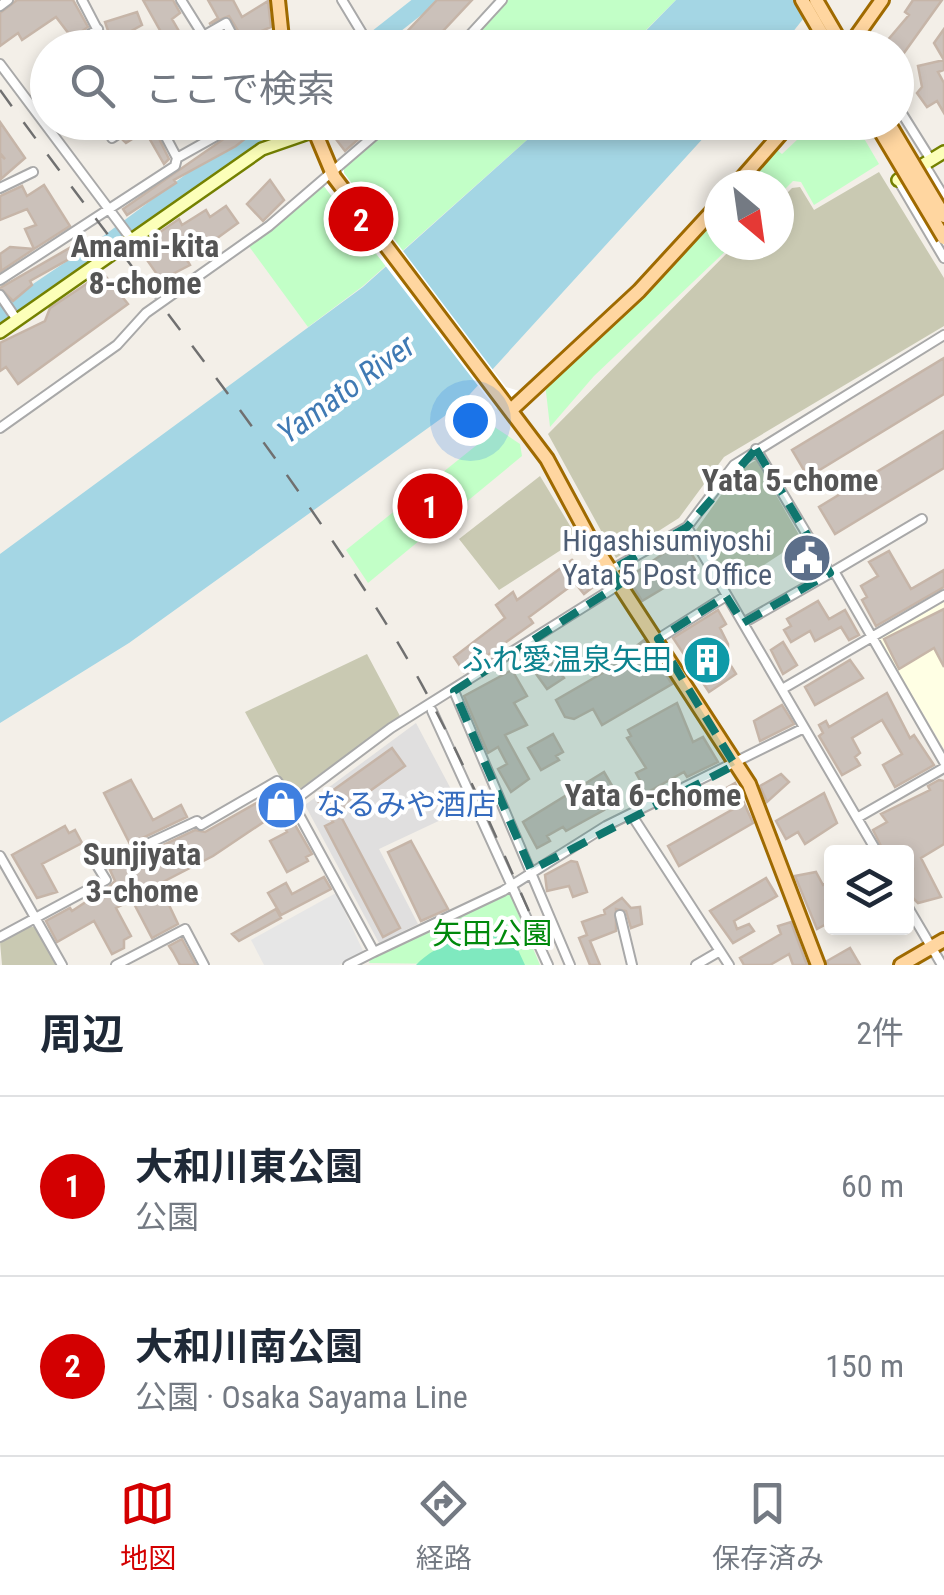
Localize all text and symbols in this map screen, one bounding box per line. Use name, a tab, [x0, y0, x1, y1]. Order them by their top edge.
search box	[30, 30, 914, 140]
icon: search	[65, 58, 120, 113]
text: ここで検索	[145, 67, 335, 111]
north arrow	[704, 170, 794, 260]
pin: 2	[328, 182, 394, 256]
district label: Amami-kita 8-chome	[71, 227, 219, 302]
water label: Yamato River	[270, 325, 423, 452]
your location	[445, 395, 496, 446]
district label: Yata 5-chome	[702, 461, 878, 499]
pin: 1	[398, 468, 462, 544]
place label: Higashisumiyoshi Yata 5 Post Office	[562, 523, 772, 592]
public building icon: Higashisumiyoshi Yata 5 Post Office	[781, 532, 833, 584]
building icon: ふれ愛温泉矢田	[681, 634, 733, 686]
place label: ふれ愛温泉矢田	[462, 642, 672, 677]
district label: Yata 6-chome	[565, 776, 741, 814]
shop icon: なるみや酒店	[255, 779, 307, 831]
place label: なるみや酒店	[316, 787, 496, 822]
district label: Sunjiyata 3-chome	[83, 835, 201, 910]
map controls	[824, 845, 914, 935]
button: layers	[824, 845, 914, 935]
park label: 矢田公園	[432, 916, 552, 951]
text: 周辺	[40, 1010, 124, 1059]
text: 2件	[856, 1014, 904, 1052]
text: 大和川東公園	[135, 1145, 363, 1189]
text: 1	[64, 1167, 81, 1205]
text: 60 m	[841, 1167, 904, 1205]
text: 公園	[135, 1198, 199, 1236]
text: 大和川南公園	[135, 1325, 363, 1369]
text: 2	[64, 1347, 81, 1385]
text: 150 m	[825, 1347, 904, 1385]
text: 公園 · Osaka Sayama Line	[135, 1378, 468, 1416]
tab: 地図	[120, 1476, 176, 1576]
tab: 経路	[416, 1476, 472, 1576]
tab: 保存済み	[712, 1476, 824, 1576]

